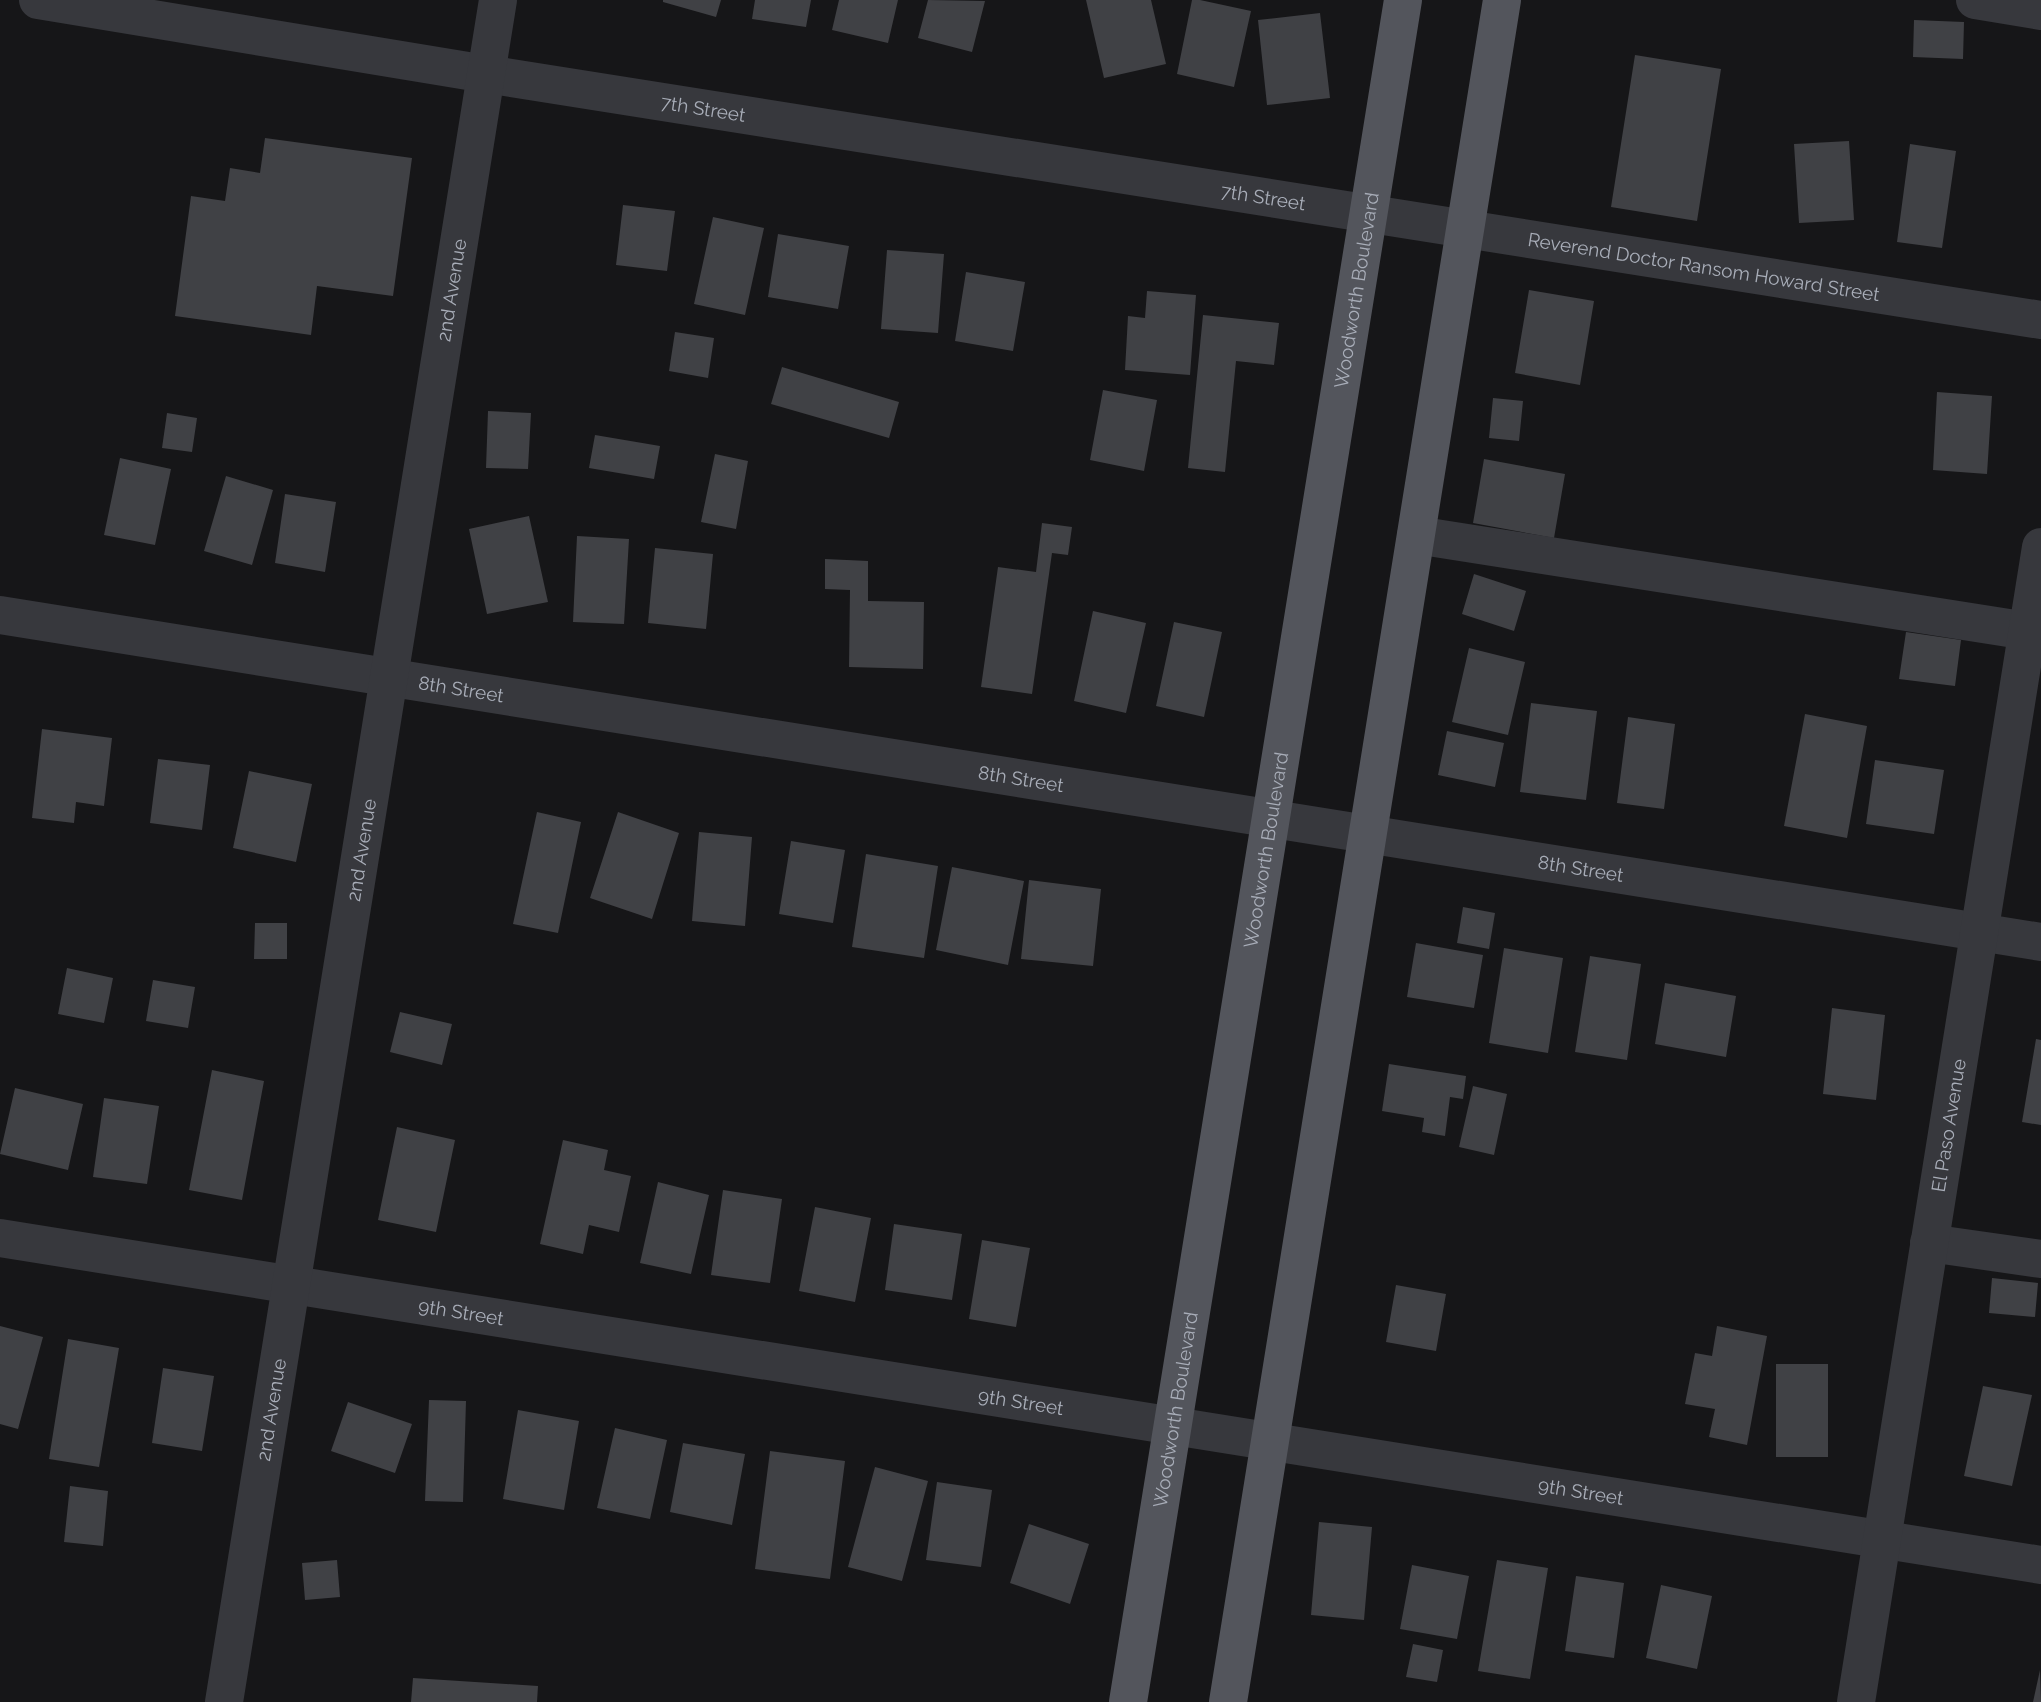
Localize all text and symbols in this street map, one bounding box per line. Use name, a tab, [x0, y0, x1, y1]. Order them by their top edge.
street label: 7th Street	[659, 91, 748, 126]
street label: 7th Street	[1219, 179, 1308, 215]
street label: Woodworth Boulevard	[1329, 191, 1383, 390]
street label: Reverend Doctor Ransom Howard Street	[1526, 228, 1882, 305]
street label: 2nd Avenue	[432, 237, 470, 343]
street label: 8th Street	[417, 671, 506, 707]
street label: Woodworth Boulevard	[1239, 750, 1292, 950]
street label: 8th Street	[977, 761, 1066, 796]
street label: 2nd Avenue	[342, 797, 380, 903]
street label: 8th Street	[1536, 851, 1626, 886]
street label: El Paso Avenue	[1927, 1057, 1970, 1194]
street label: 9th Street	[417, 1294, 506, 1330]
street label: Woodworth Boulevard	[1149, 1310, 1202, 1509]
street label: 2nd Avenue	[252, 1357, 290, 1463]
street label: 9th Street	[977, 1384, 1066, 1419]
street label: 9th Street	[1537, 1474, 1626, 1509]

